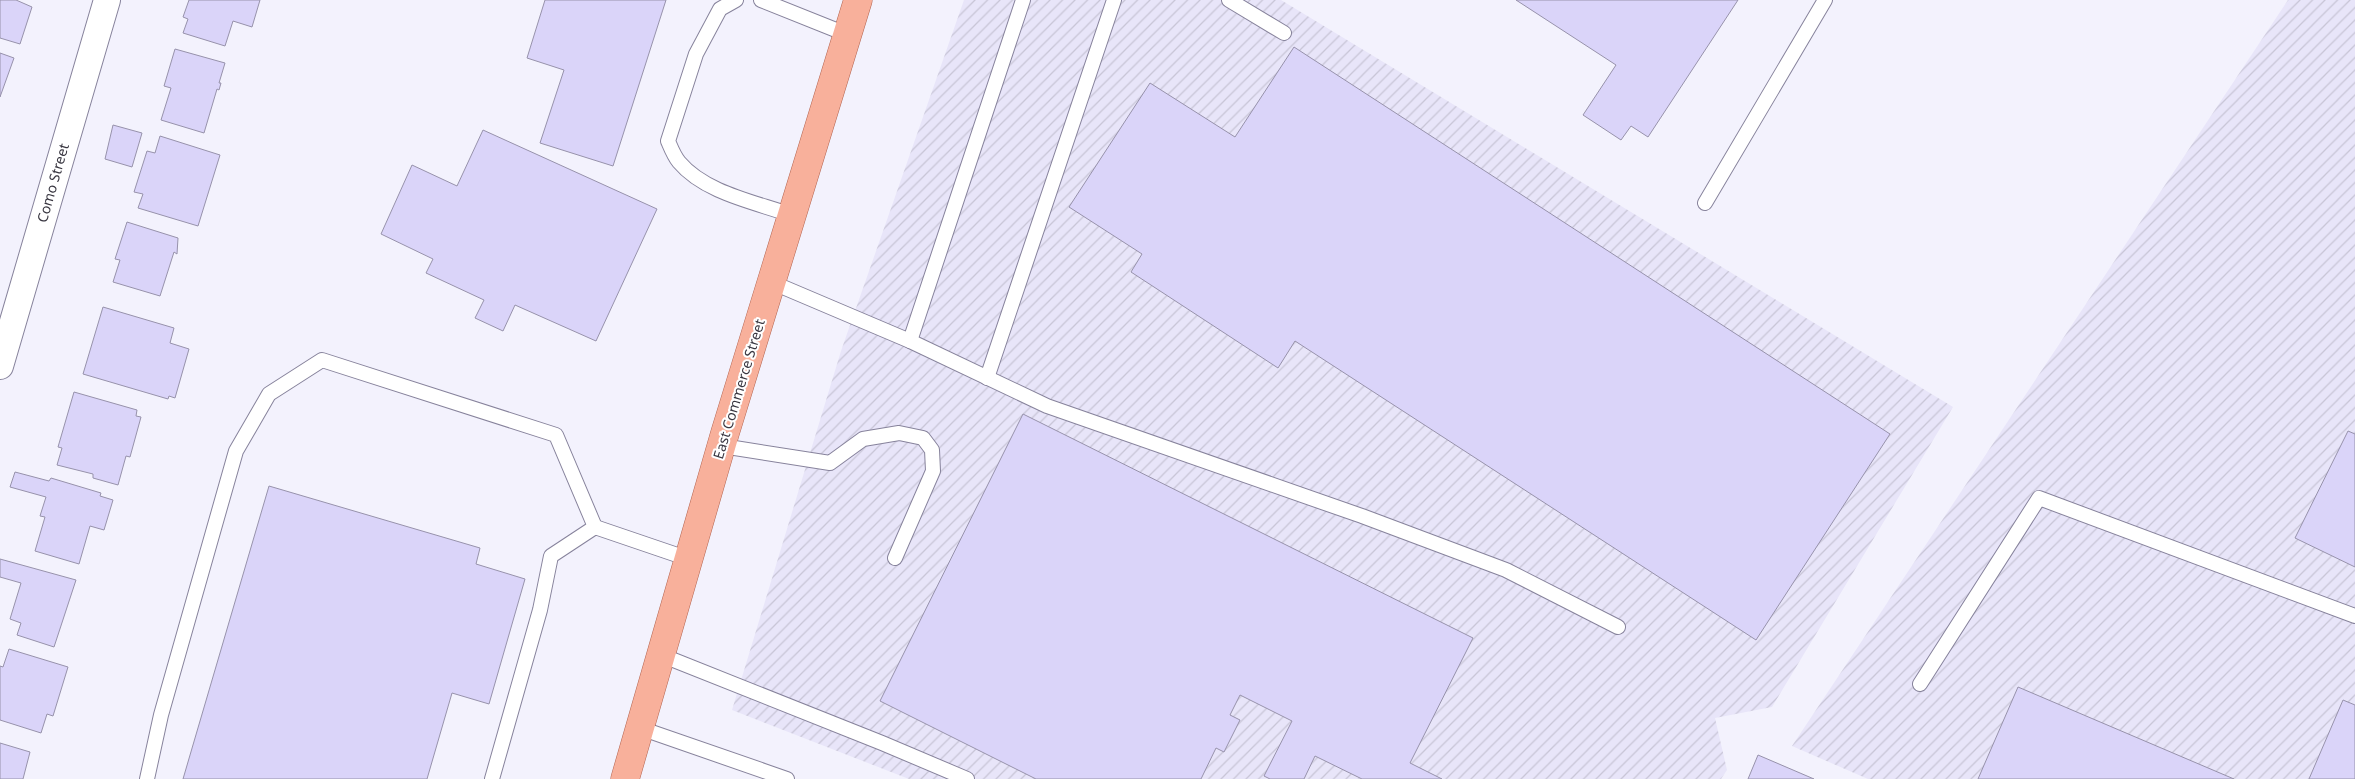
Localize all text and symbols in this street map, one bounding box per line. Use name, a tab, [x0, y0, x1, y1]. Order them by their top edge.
street label: Como Street	[32, 141, 73, 225]
street label: East Commerce Street	[708, 317, 769, 461]

